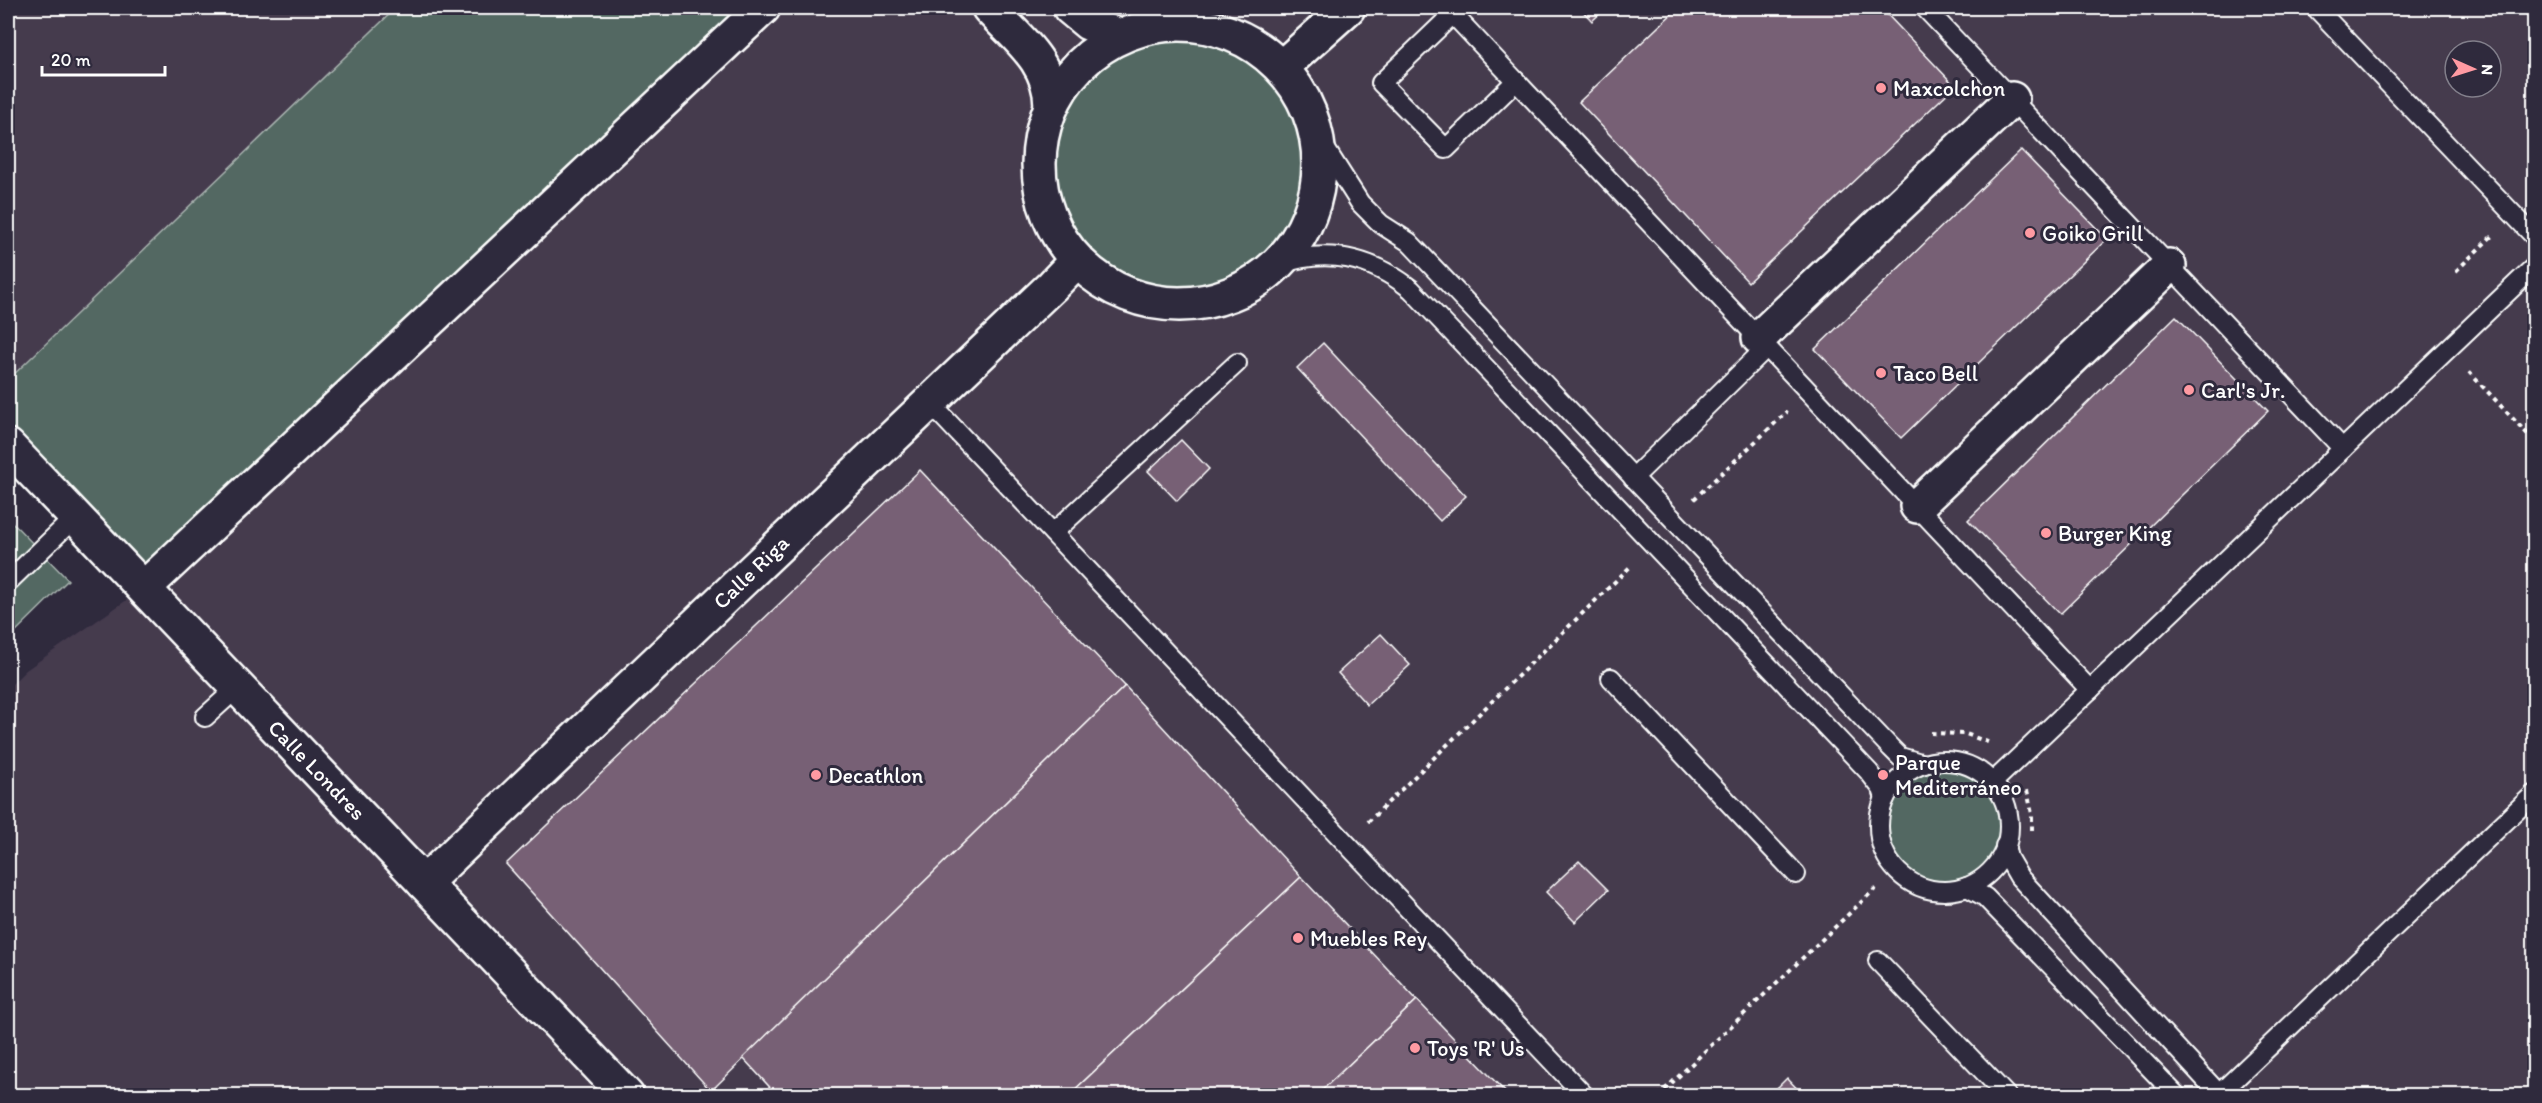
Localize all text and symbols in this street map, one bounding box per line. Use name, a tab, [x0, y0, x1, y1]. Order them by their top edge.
scale bar	[42, 39, 165, 77]
north arrow	[2443, 39, 2503, 99]
text: 20 m	[51, 49, 91, 71]
text: N	[2478, 64, 2497, 76]
place label: Maxcolchon	[1893, 75, 2006, 102]
marker: Maxcolchon	[1874, 81, 1888, 95]
place label: Goiko Grill	[2042, 220, 2143, 247]
marker: Goiko Grill	[2023, 226, 2037, 240]
place label: Taco Bell	[1893, 360, 1978, 387]
marker: Taco Bell	[1874, 366, 1888, 380]
place label: Carl's Jr.	[2201, 377, 2285, 404]
marker: Carl's Jr.	[2182, 383, 2196, 397]
place label: Burger King	[2058, 520, 2172, 547]
marker: Burger King	[2039, 526, 2053, 540]
street label: Calle Riga	[707, 529, 795, 615]
street label: Calle Londres	[262, 714, 372, 826]
place label: Parque Mediterráneo	[1895, 749, 2022, 801]
place label: Decathlon	[828, 762, 924, 789]
marker: Decathlon	[809, 768, 823, 782]
marker: Parque Mediterráneo	[1876, 768, 1890, 782]
place label: Muebles Rey	[1310, 925, 1428, 952]
marker: Muebles Rey	[1291, 931, 1305, 945]
place label: Toys 'R' Us	[1427, 1035, 1525, 1062]
marker: Toys 'R' Us	[1408, 1041, 1422, 1055]

